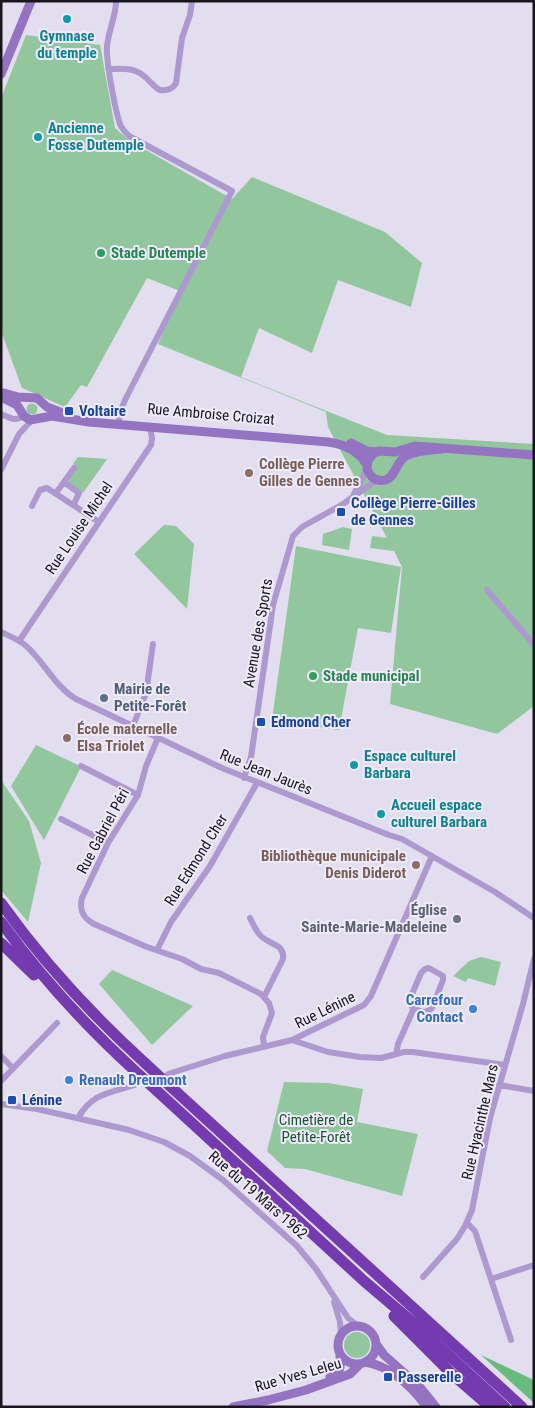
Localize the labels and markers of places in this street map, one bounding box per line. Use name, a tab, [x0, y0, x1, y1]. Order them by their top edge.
marker: Gymnase du temple	[61, 13, 73, 25]
place label: Gymnase du temple	[37, 27, 97, 62]
place label: Ancienne Fosse Dutemple	[48, 119, 144, 154]
marker: Ancienne Fosse Dutemple	[32, 131, 44, 143]
place label: Stade Dutemple	[111, 244, 206, 262]
marker: Stade Dutemple	[95, 247, 107, 259]
place label: Voltaire	[79, 402, 126, 420]
marker: Voltaire	[63, 405, 75, 417]
place label: Collège Pierre Gilles de Gennes	[259, 455, 360, 490]
marker: Collège Pierre Gilles de Gennes	[243, 467, 255, 479]
place label: Collège Pierre-Gilles de Gennes	[351, 494, 476, 529]
marker: Collège Pierre-Gilles de Gennes	[335, 506, 347, 518]
place label: Stade municipal	[323, 667, 419, 685]
marker: Stade municipal	[307, 670, 319, 682]
place label: Mairie de Petite-Forêt	[114, 680, 187, 715]
marker: Mairie de Petite-Forêt	[98, 692, 110, 704]
place label: Edmond Cher	[271, 713, 351, 731]
marker: Edmond Cher	[255, 716, 267, 728]
place label: École maternelle Elsa Triolet	[77, 720, 177, 755]
marker: École maternelle Elsa Triolet	[61, 732, 73, 744]
place label: Espace culturel Barbara	[364, 747, 456, 782]
marker: Espace culturel Barbara	[348, 759, 360, 771]
place label: Accueil espace culturel Barbara	[391, 796, 487, 831]
marker: Accueil espace culturel Barbara	[375, 808, 387, 820]
place label: Bibliothèque municipale Denis Diderot	[261, 847, 406, 882]
marker: Bibliothèque municipale Denis Diderot	[410, 859, 422, 871]
place label: Église Sainte-Marie-Madeleine	[301, 901, 447, 936]
marker: Église Sainte-Marie-Madeleine	[451, 913, 463, 925]
place label: Carrefour Contact	[406, 991, 463, 1026]
marker: Carrefour Contact	[467, 1003, 479, 1015]
place label: Renault Dreumont	[79, 1071, 187, 1089]
marker: Renault Dreumont	[63, 1074, 75, 1086]
place label: Lénine	[22, 1091, 62, 1109]
marker: Lénine	[6, 1094, 18, 1106]
place label: Passerelle	[398, 1368, 461, 1386]
marker: Passerelle	[382, 1371, 394, 1383]

